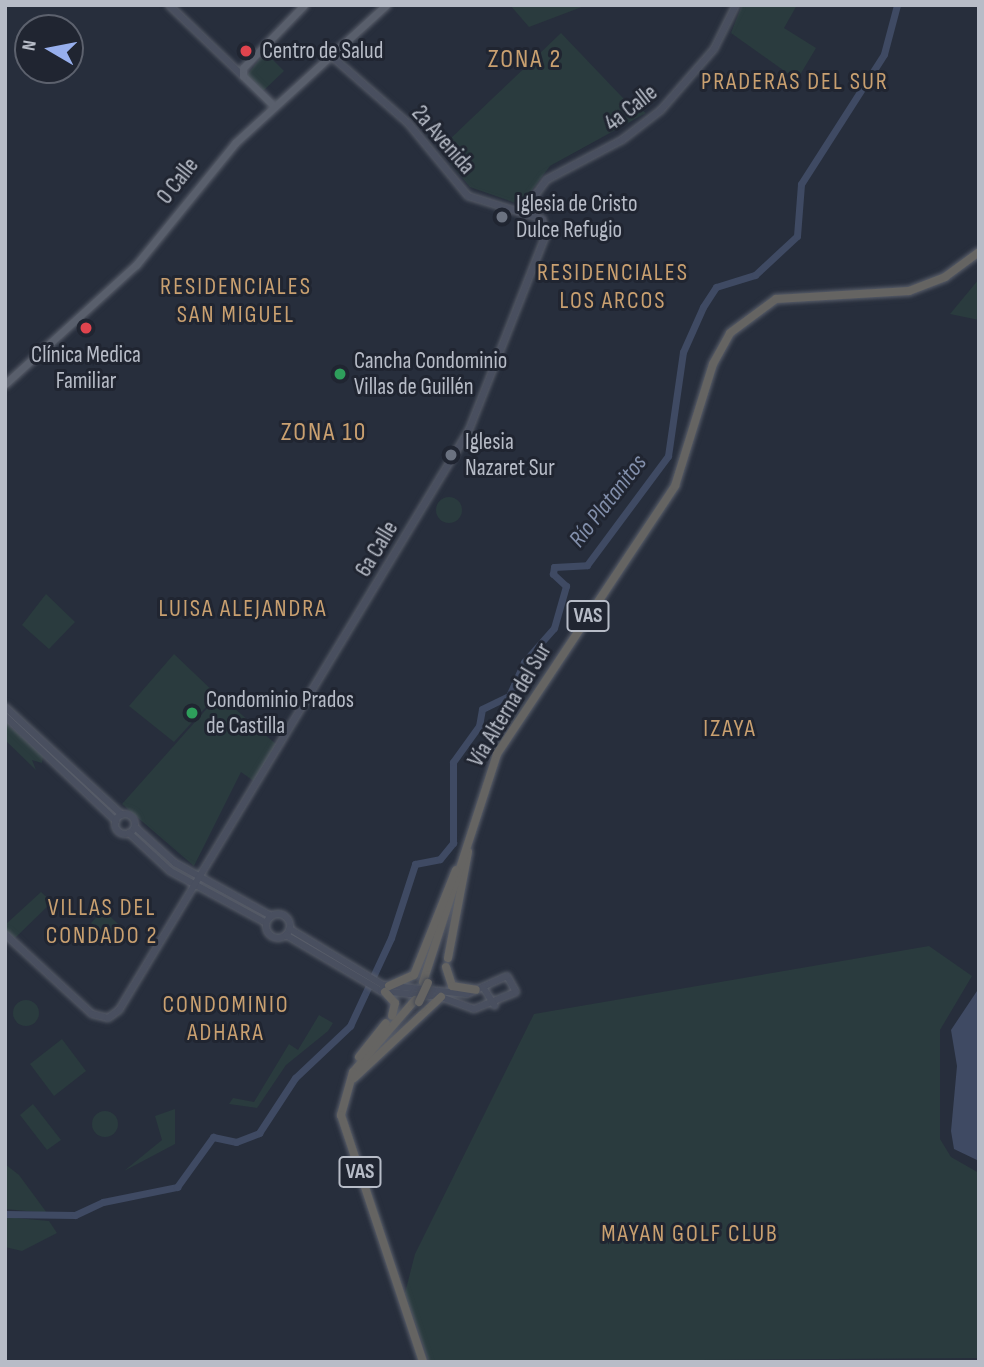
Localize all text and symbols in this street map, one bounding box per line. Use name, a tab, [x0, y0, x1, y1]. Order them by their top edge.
north arrow	[14, 14, 84, 84]
place label: Centro de Salud	[262, 37, 383, 65]
text: N	[18, 39, 42, 53]
marker: Centro de Salud	[236, 41, 256, 61]
district label: ZONA 2	[489, 44, 561, 76]
district label: PRADERAS DEL SUR	[703, 68, 887, 96]
street label: 4a Calle	[599, 79, 663, 137]
street label: 2a Avenida	[406, 100, 480, 180]
street label: 0 Calle	[151, 152, 205, 210]
place label: Iglesia de Cristo Dulce Refugio	[516, 190, 637, 244]
marker: Iglesia de Cristo Dulce Refugio	[494, 209, 510, 225]
district label: RESIDENCIALES LOS ARCOS	[539, 259, 687, 315]
district label: RESIDENCIALES SAN MIGUEL	[162, 273, 310, 329]
marker: Clínica Medica Familiar	[76, 318, 96, 338]
place label: Clínica Medica Familiar	[31, 341, 141, 395]
place label: Cancha Condominio Villas de Guillén	[354, 347, 507, 401]
marker: Cancha Condominio Villas de Guillén	[332, 366, 348, 382]
district label: ZONA 10	[282, 417, 366, 449]
place label: Iglesia Nazaret Sur	[465, 428, 555, 482]
marker: Iglesia Nazaret Sur	[443, 447, 459, 463]
water label: Río Platanitos	[563, 449, 653, 553]
street label: 6a Calle	[350, 516, 404, 582]
district label: LUISA ALEJANDRA	[160, 595, 326, 623]
road number: VAS	[565, 598, 611, 634]
street label: Vía Alterna del Sur	[462, 638, 558, 772]
place label: Condominio Prados de Castilla	[206, 686, 354, 740]
marker: Condominio Prados de Castilla	[184, 705, 200, 721]
district label: IZAYA	[704, 715, 756, 743]
district label: VILLAS DEL CONDADO 2	[47, 894, 157, 950]
district label: CONDOMINIO ADHARA	[164, 991, 288, 1047]
road number: VAS	[337, 1154, 383, 1190]
district label: MAYAN GOLF CLUB	[603, 1220, 777, 1248]

